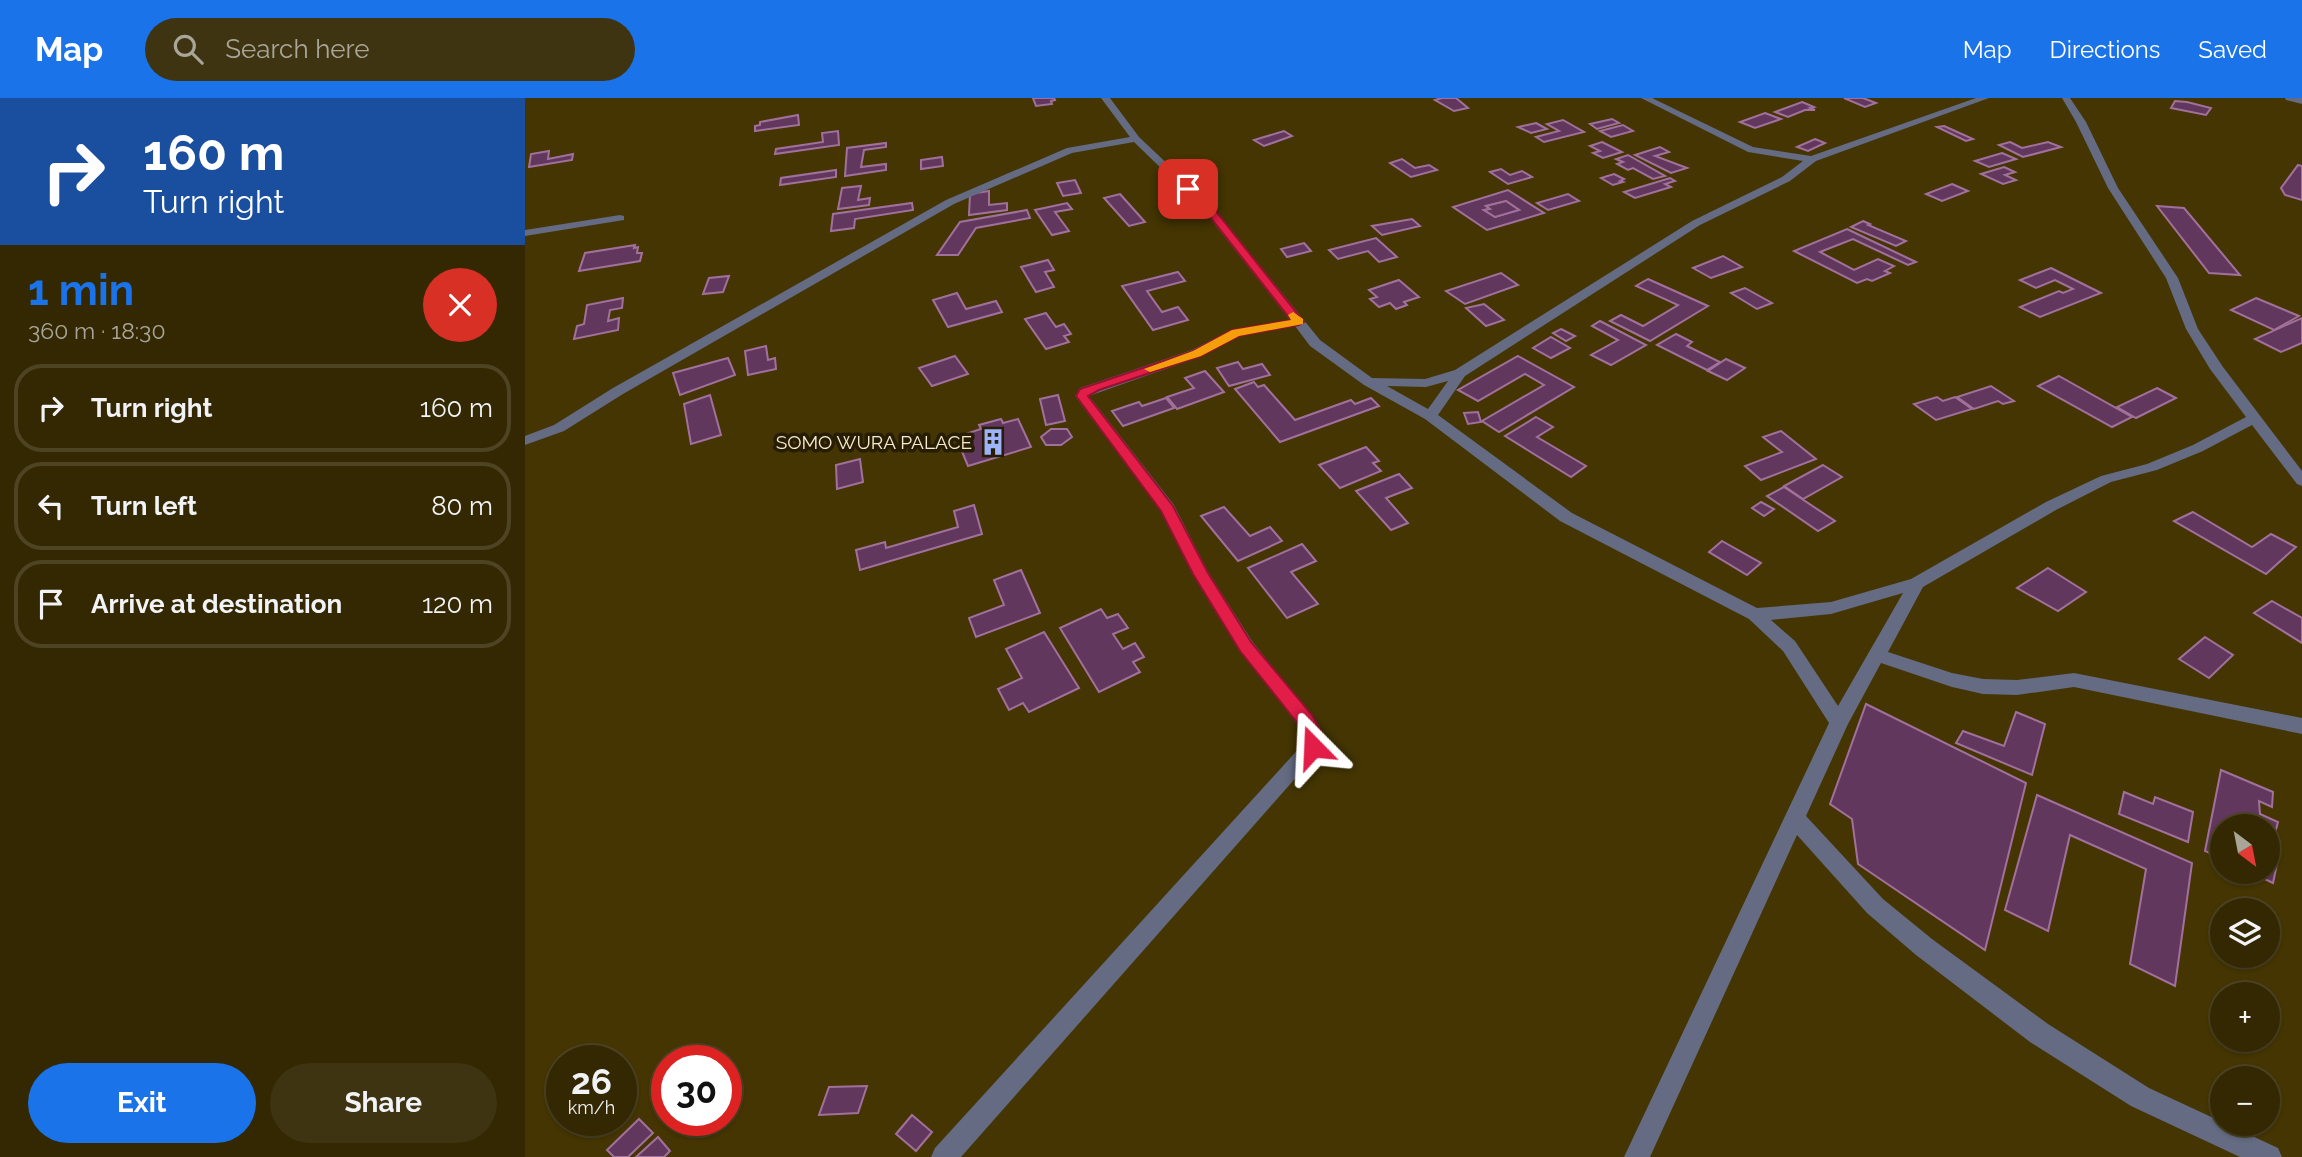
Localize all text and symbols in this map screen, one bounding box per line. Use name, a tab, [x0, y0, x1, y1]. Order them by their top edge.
search box	[145, 18, 635, 81]
text: Map	[35, 30, 103, 69]
icon: search	[169, 30, 207, 68]
text: Search here	[225, 34, 370, 64]
text: Map	[1963, 35, 2012, 64]
text: Directions	[2050, 35, 2160, 64]
text: Saved	[2198, 35, 2267, 64]
text: 160 m	[143, 124, 284, 181]
icon: right	[28, 126, 119, 217]
pin	[1158, 159, 1218, 219]
icon: arrive	[1169, 170, 1207, 208]
text: Turn right	[143, 183, 284, 220]
text: 1 min	[28, 266, 134, 315]
button: close	[423, 268, 497, 342]
text: 360 m · 18:30	[28, 317, 165, 344]
icon: right	[32, 389, 70, 427]
text: Turn right	[91, 393, 212, 423]
text: 160 m	[420, 393, 493, 423]
building icon: SOMO WURA PALACE	[978, 427, 1008, 457]
place label: SOMO WURA PALACE	[776, 431, 972, 453]
icon: left	[32, 487, 70, 525]
text: Turn left	[91, 491, 197, 521]
text: 80 m	[431, 491, 493, 521]
icon: arrive	[32, 585, 70, 623]
text: Arrive at destination	[91, 589, 342, 619]
text: 120 m	[422, 589, 493, 619]
position arrow	[1276, 710, 1350, 784]
north arrow	[2210, 814, 2280, 884]
map controls	[2210, 814, 2280, 1136]
button: layers	[2210, 898, 2280, 968]
button: +	[2210, 982, 2280, 1052]
speed limit sign: 30	[651, 1045, 742, 1136]
text: 26	[571, 1061, 612, 1102]
button: Exit	[28, 1063, 256, 1143]
button: Share	[270, 1063, 497, 1143]
button: −	[2210, 1066, 2280, 1136]
text: km/h	[568, 1097, 615, 1118]

